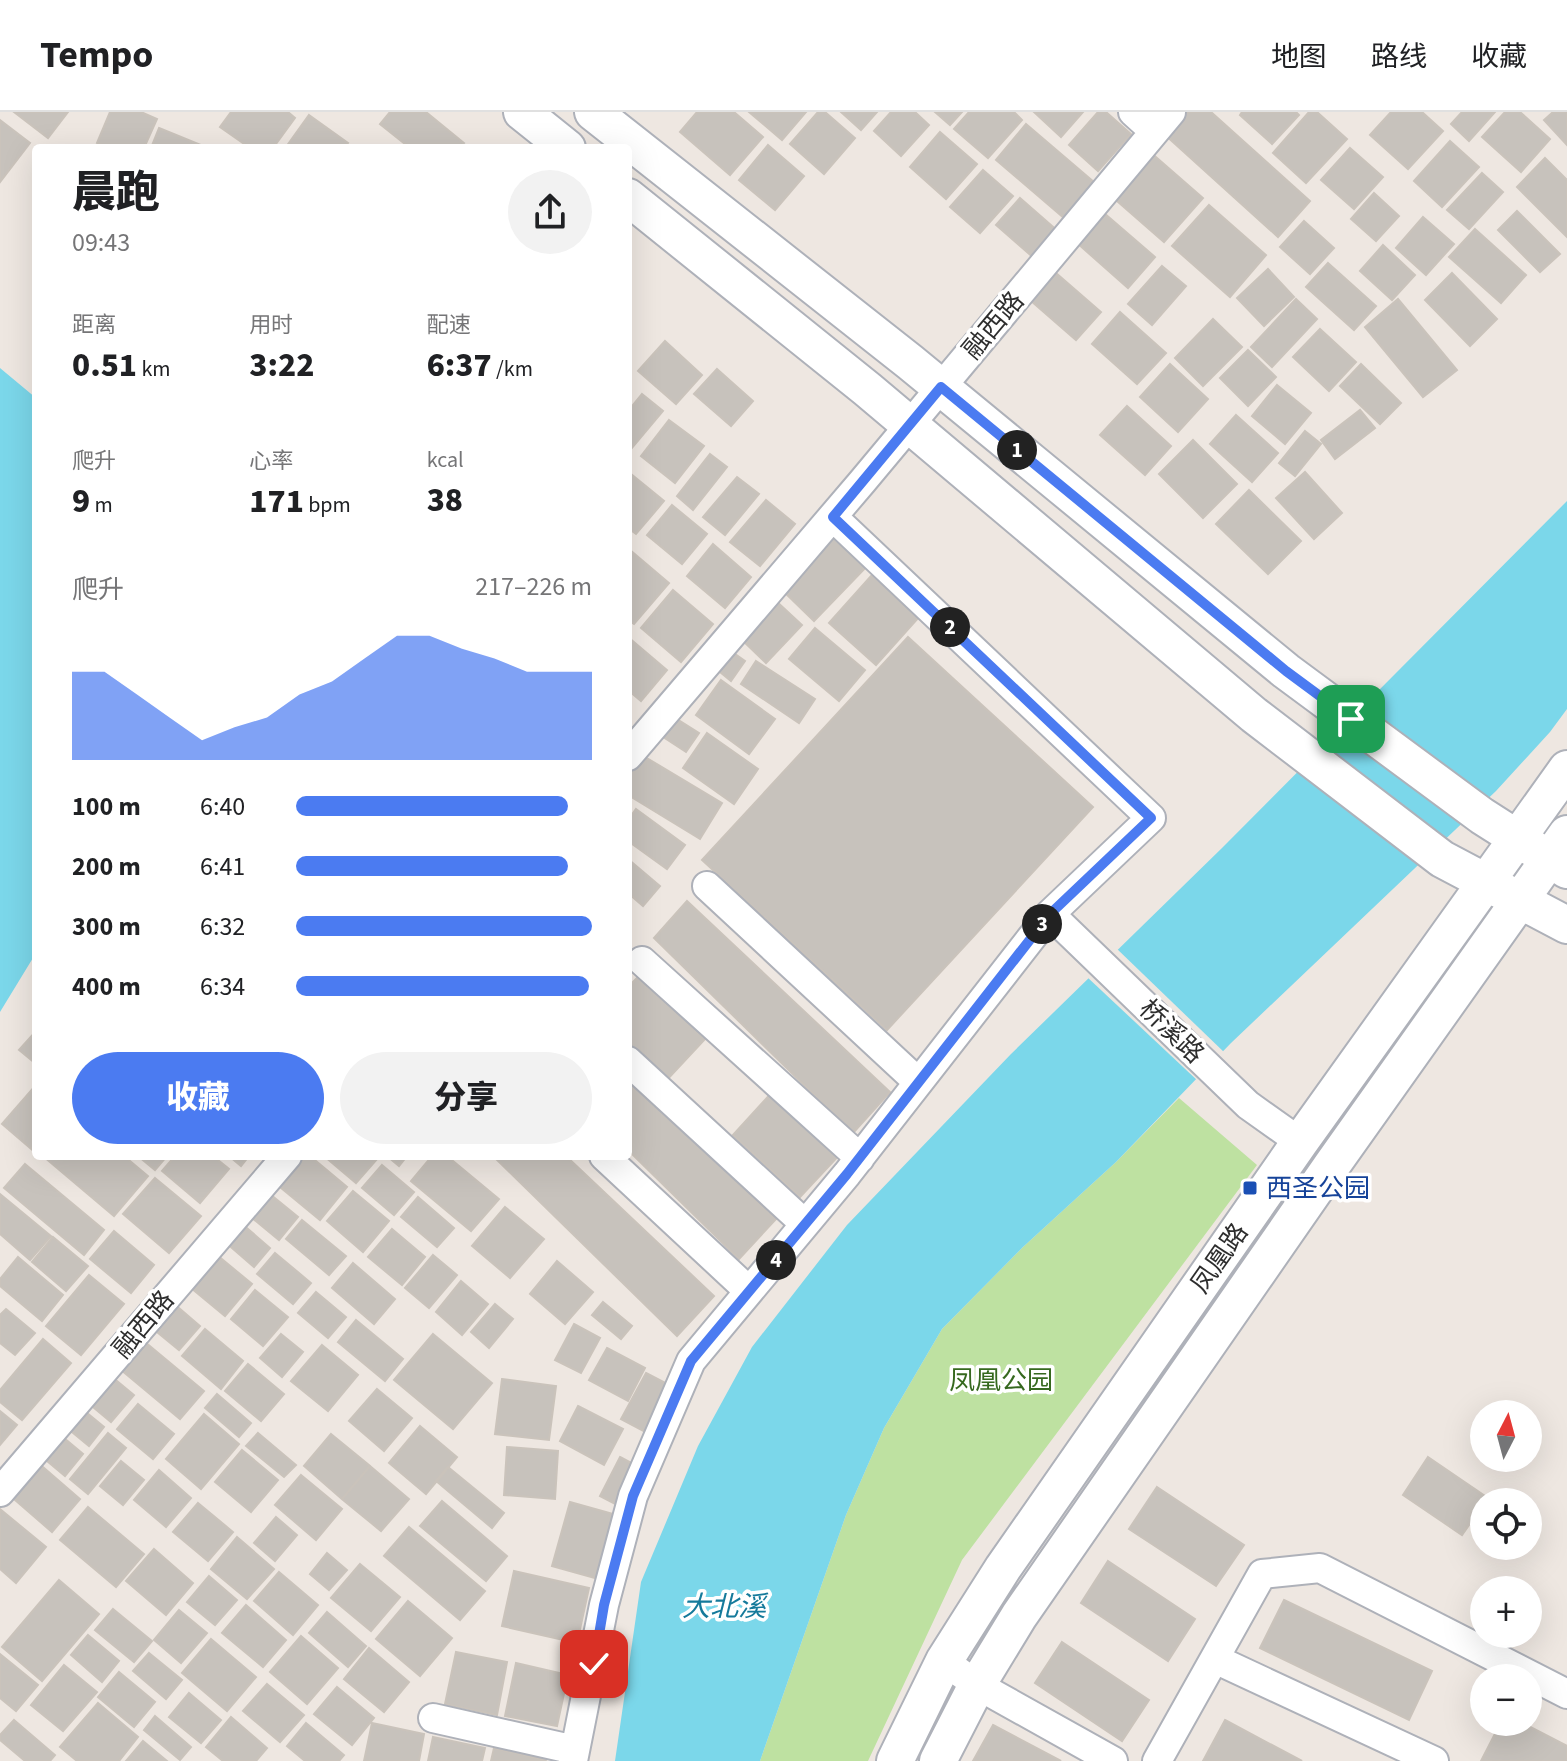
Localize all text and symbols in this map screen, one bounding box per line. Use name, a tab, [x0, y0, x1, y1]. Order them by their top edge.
text: Tempo	[40, 28, 153, 82]
text: 地图	[1271, 37, 1327, 77]
text: 路线	[1371, 37, 1427, 77]
text: 收藏	[1471, 37, 1527, 77]
text: 晨跑	[72, 162, 160, 225]
button: share	[508, 170, 592, 254]
text: 09:43	[72, 224, 130, 261]
street label: 融西路	[954, 284, 1033, 367]
text: 距离	[72, 309, 116, 341]
text: 用时	[249, 309, 293, 341]
text: 配速	[427, 309, 471, 341]
text: 0.51	[72, 341, 137, 390]
text: 3:22	[249, 341, 314, 390]
text: 6:37	[427, 341, 492, 390]
text: km	[137, 353, 171, 385]
text: /km	[492, 353, 533, 385]
pin: 1	[997, 430, 1037, 470]
text: 1	[1011, 434, 1023, 466]
text: kcal	[427, 444, 464, 476]
text: 爬升	[72, 445, 116, 477]
text: 心率	[249, 445, 293, 477]
text: 38	[427, 476, 463, 525]
text: 9	[72, 477, 90, 526]
text: 171	[249, 477, 304, 526]
text: m	[90, 489, 113, 521]
text: bpm	[304, 489, 351, 521]
text: 217–226 m	[475, 568, 592, 605]
text: 爬升	[72, 571, 124, 608]
pin: 2	[930, 607, 970, 647]
text: 2	[944, 611, 956, 643]
pin	[1317, 685, 1385, 753]
icon: arrive	[1329, 697, 1373, 741]
text: 100 m	[72, 788, 141, 825]
text: 6:40	[200, 788, 245, 825]
text: 200 m	[72, 848, 141, 885]
text: 6:41	[200, 848, 245, 885]
pin: 3	[1022, 904, 1062, 944]
text: 300 m	[72, 908, 141, 945]
text: 6:32	[200, 908, 245, 945]
text: 3	[1036, 908, 1048, 940]
text: 400 m	[72, 968, 141, 1005]
text: 6:34	[200, 968, 245, 1005]
street label: 桥溪路	[1131, 991, 1213, 1072]
button: 收藏	[72, 1052, 324, 1144]
button: 分享	[340, 1052, 592, 1144]
place label: 西圣公园	[1266, 1170, 1370, 1207]
marker: 西圣公园	[1241, 1179, 1259, 1197]
street label: 凤凰路	[1182, 1216, 1257, 1301]
pin: 4	[756, 1240, 796, 1280]
text: 4	[770, 1244, 782, 1276]
street label: 融西路	[104, 1283, 183, 1366]
park label: 凤凰公园	[949, 1362, 1053, 1399]
north arrow	[1470, 1400, 1542, 1472]
map controls	[1470, 1400, 1542, 1736]
button: locate	[1470, 1488, 1542, 1560]
button: +	[1470, 1576, 1542, 1648]
water label: 大北溪	[682, 1587, 769, 1627]
pin	[560, 1630, 628, 1698]
icon: check	[572, 1642, 616, 1686]
button: −	[1470, 1664, 1542, 1736]

